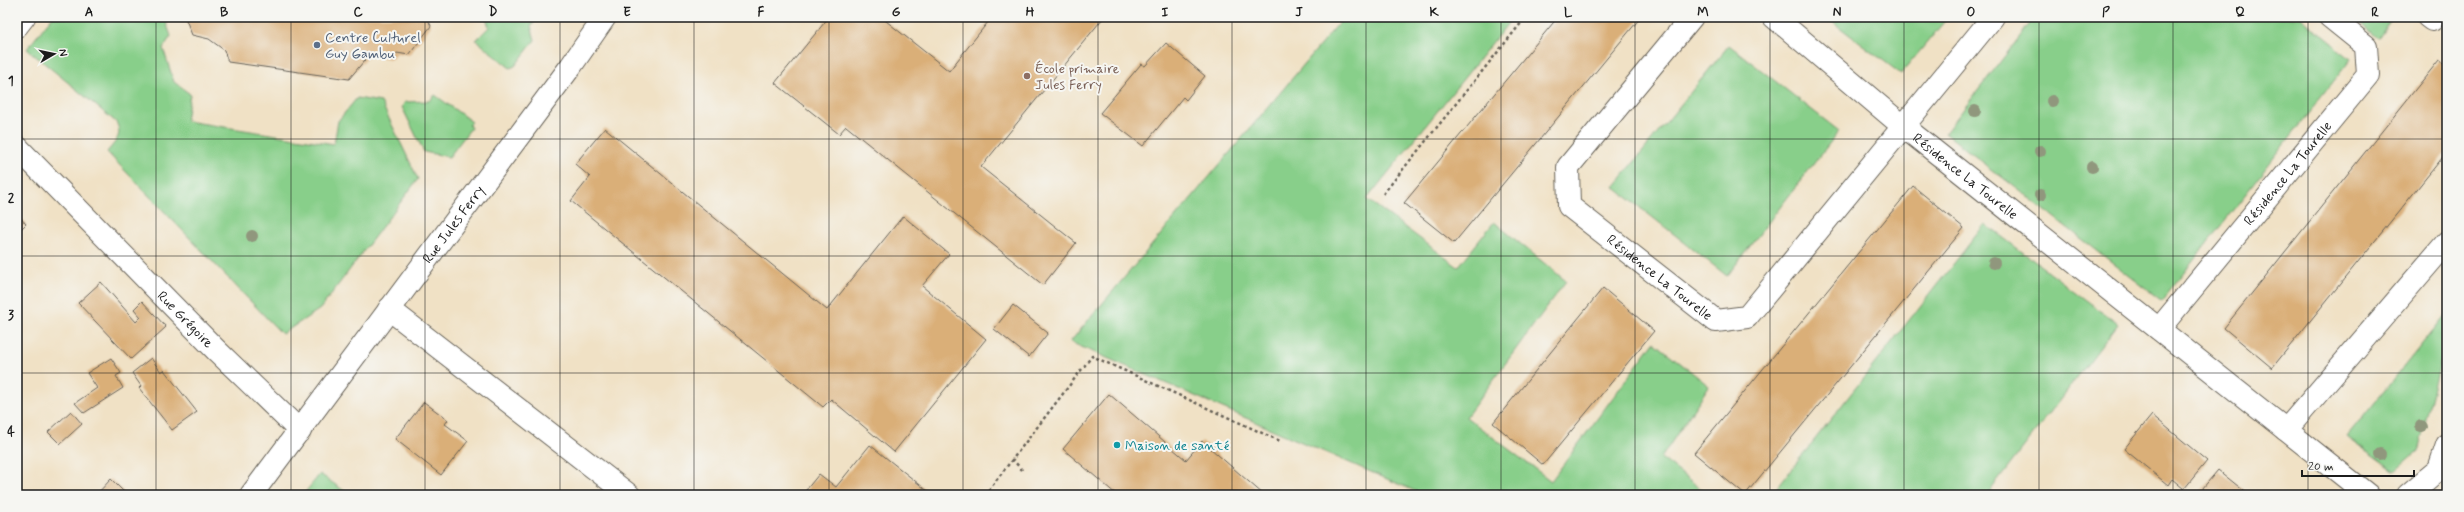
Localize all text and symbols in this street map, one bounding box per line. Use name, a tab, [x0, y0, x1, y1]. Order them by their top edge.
text: A	[85, 4, 93, 21]
text: B	[220, 4, 229, 21]
text: C	[353, 4, 363, 21]
text: D	[489, 4, 498, 21]
text: E	[623, 4, 631, 21]
text: F	[758, 4, 765, 21]
text: G	[892, 4, 901, 21]
text: H	[1026, 4, 1035, 21]
text: I	[1162, 4, 1169, 21]
text: J	[1295, 4, 1303, 21]
text: K	[1429, 4, 1439, 21]
text: L	[1564, 4, 1573, 21]
text: M	[1697, 4, 1709, 21]
text: N	[1833, 4, 1842, 21]
text: O	[1967, 4, 1976, 21]
text: P	[2102, 4, 2110, 21]
text: Q	[2235, 4, 2245, 21]
text: R	[2371, 4, 2379, 21]
place label: Centre Culturel Guy Gambu	[325, 29, 421, 63]
north arrow	[34, 34, 74, 74]
marker: Centre Culturel Guy Gambu	[312, 40, 322, 50]
text: N	[55, 48, 70, 57]
place label: École primaire Jules Ferry	[1035, 60, 1120, 94]
marker: École primaire Jules Ferry	[1022, 71, 1032, 81]
text: 1	[8, 73, 14, 90]
street label: Résidence La Tourelle	[2240, 118, 2336, 229]
street label: Résidence La Tourelle	[1909, 129, 2021, 224]
street label: Rue Jules Ferry	[419, 182, 489, 267]
text: 2	[8, 190, 15, 207]
street label: Résidence La Tourelle	[1603, 231, 1716, 325]
street label: Rue Grégoire	[153, 287, 217, 352]
text: 3	[8, 307, 14, 324]
text: 4	[7, 424, 15, 441]
place label: Maison de santé	[1125, 437, 1229, 455]
marker: Maison de santé	[1112, 440, 1122, 450]
scale bar	[2302, 452, 2414, 478]
text: 20 m	[2308, 459, 2334, 475]

